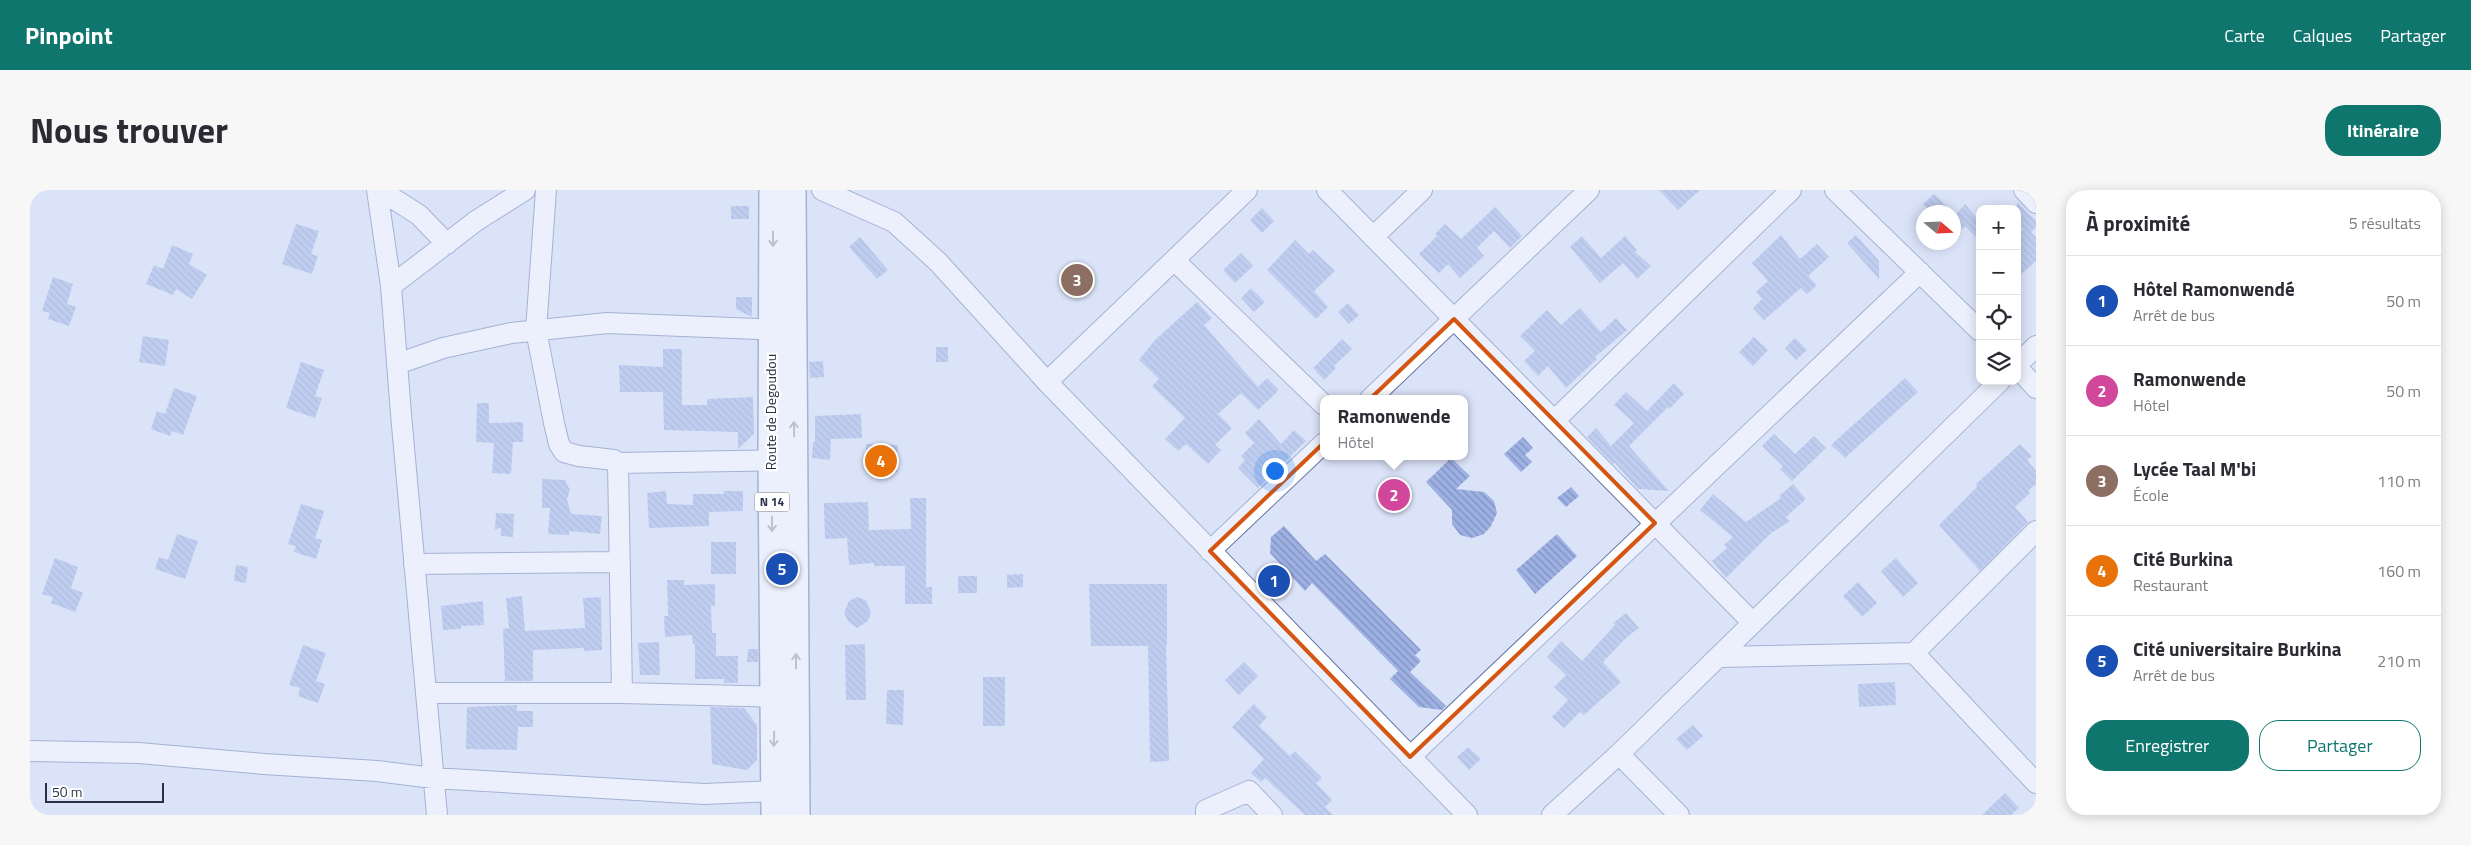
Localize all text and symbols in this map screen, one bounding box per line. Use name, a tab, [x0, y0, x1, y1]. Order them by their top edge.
text: Pinpoint	[25, 17, 113, 53]
text: Carte	[2224, 22, 2265, 49]
text: Calques	[2293, 22, 2352, 49]
text: Partager	[2380, 22, 2446, 49]
text: Nous trouver	[30, 103, 228, 157]
button: Itinéraire	[2325, 105, 2441, 156]
north arrow	[1916, 205, 1961, 250]
map controls	[1976, 205, 2021, 385]
button: +	[1976, 205, 2021, 250]
text: À proximité	[2086, 207, 2190, 239]
text: 5 résultats	[2349, 211, 2421, 235]
one-way arrow	[768, 230, 778, 246]
button: −	[1976, 250, 2021, 295]
pin: 3	[1061, 261, 1093, 299]
text: Hôtel Ramonwendé	[2133, 274, 2295, 303]
text: 1	[2098, 289, 2106, 313]
text: 50 m	[2386, 289, 2421, 313]
button: locate	[1976, 295, 2021, 340]
text: Arrêt de bus	[2133, 303, 2215, 327]
button: layers	[1976, 340, 2021, 385]
street label: Route de Degoudou	[760, 354, 781, 470]
text: Ramonwende	[2133, 364, 2246, 393]
text: 2	[2098, 379, 2106, 403]
text: 50 m	[2386, 379, 2421, 403]
text: Hôtel	[2133, 393, 2170, 417]
popup	[1320, 395, 1468, 460]
text: Ramonwende	[1338, 401, 1450, 430]
one-way arrow	[789, 421, 799, 438]
text: Hôtel	[1338, 430, 1374, 454]
pin: 4	[865, 442, 897, 480]
text: Lycée Taal M'bi	[2133, 454, 2256, 483]
your location	[1262, 458, 1288, 484]
text: 3	[2098, 469, 2106, 493]
text: 110 m	[2377, 469, 2421, 493]
pin: 2	[1378, 476, 1410, 514]
text: École	[2133, 483, 2169, 507]
road number: N 14	[754, 492, 790, 512]
one-way arrow	[767, 515, 777, 531]
text: Cité Burkina	[2133, 544, 2233, 573]
pin: 5	[766, 550, 798, 588]
text: 4	[2098, 559, 2106, 583]
text: 160 m	[2377, 559, 2421, 583]
pin: 1	[1258, 562, 1290, 600]
text: Restaurant	[2133, 573, 2208, 597]
text: Cité universitaire Burkina	[2133, 634, 2341, 663]
text: 5	[2098, 649, 2106, 673]
text: 210 m	[2377, 649, 2421, 673]
one-way arrow	[791, 654, 801, 670]
text: Arrêt de bus	[2133, 663, 2215, 687]
button: Enregistrer	[2086, 720, 2249, 771]
button: Partager	[2259, 720, 2421, 771]
one-way arrow	[769, 730, 779, 746]
scale bar	[45, 780, 164, 803]
text: 50 m	[52, 781, 82, 802]

